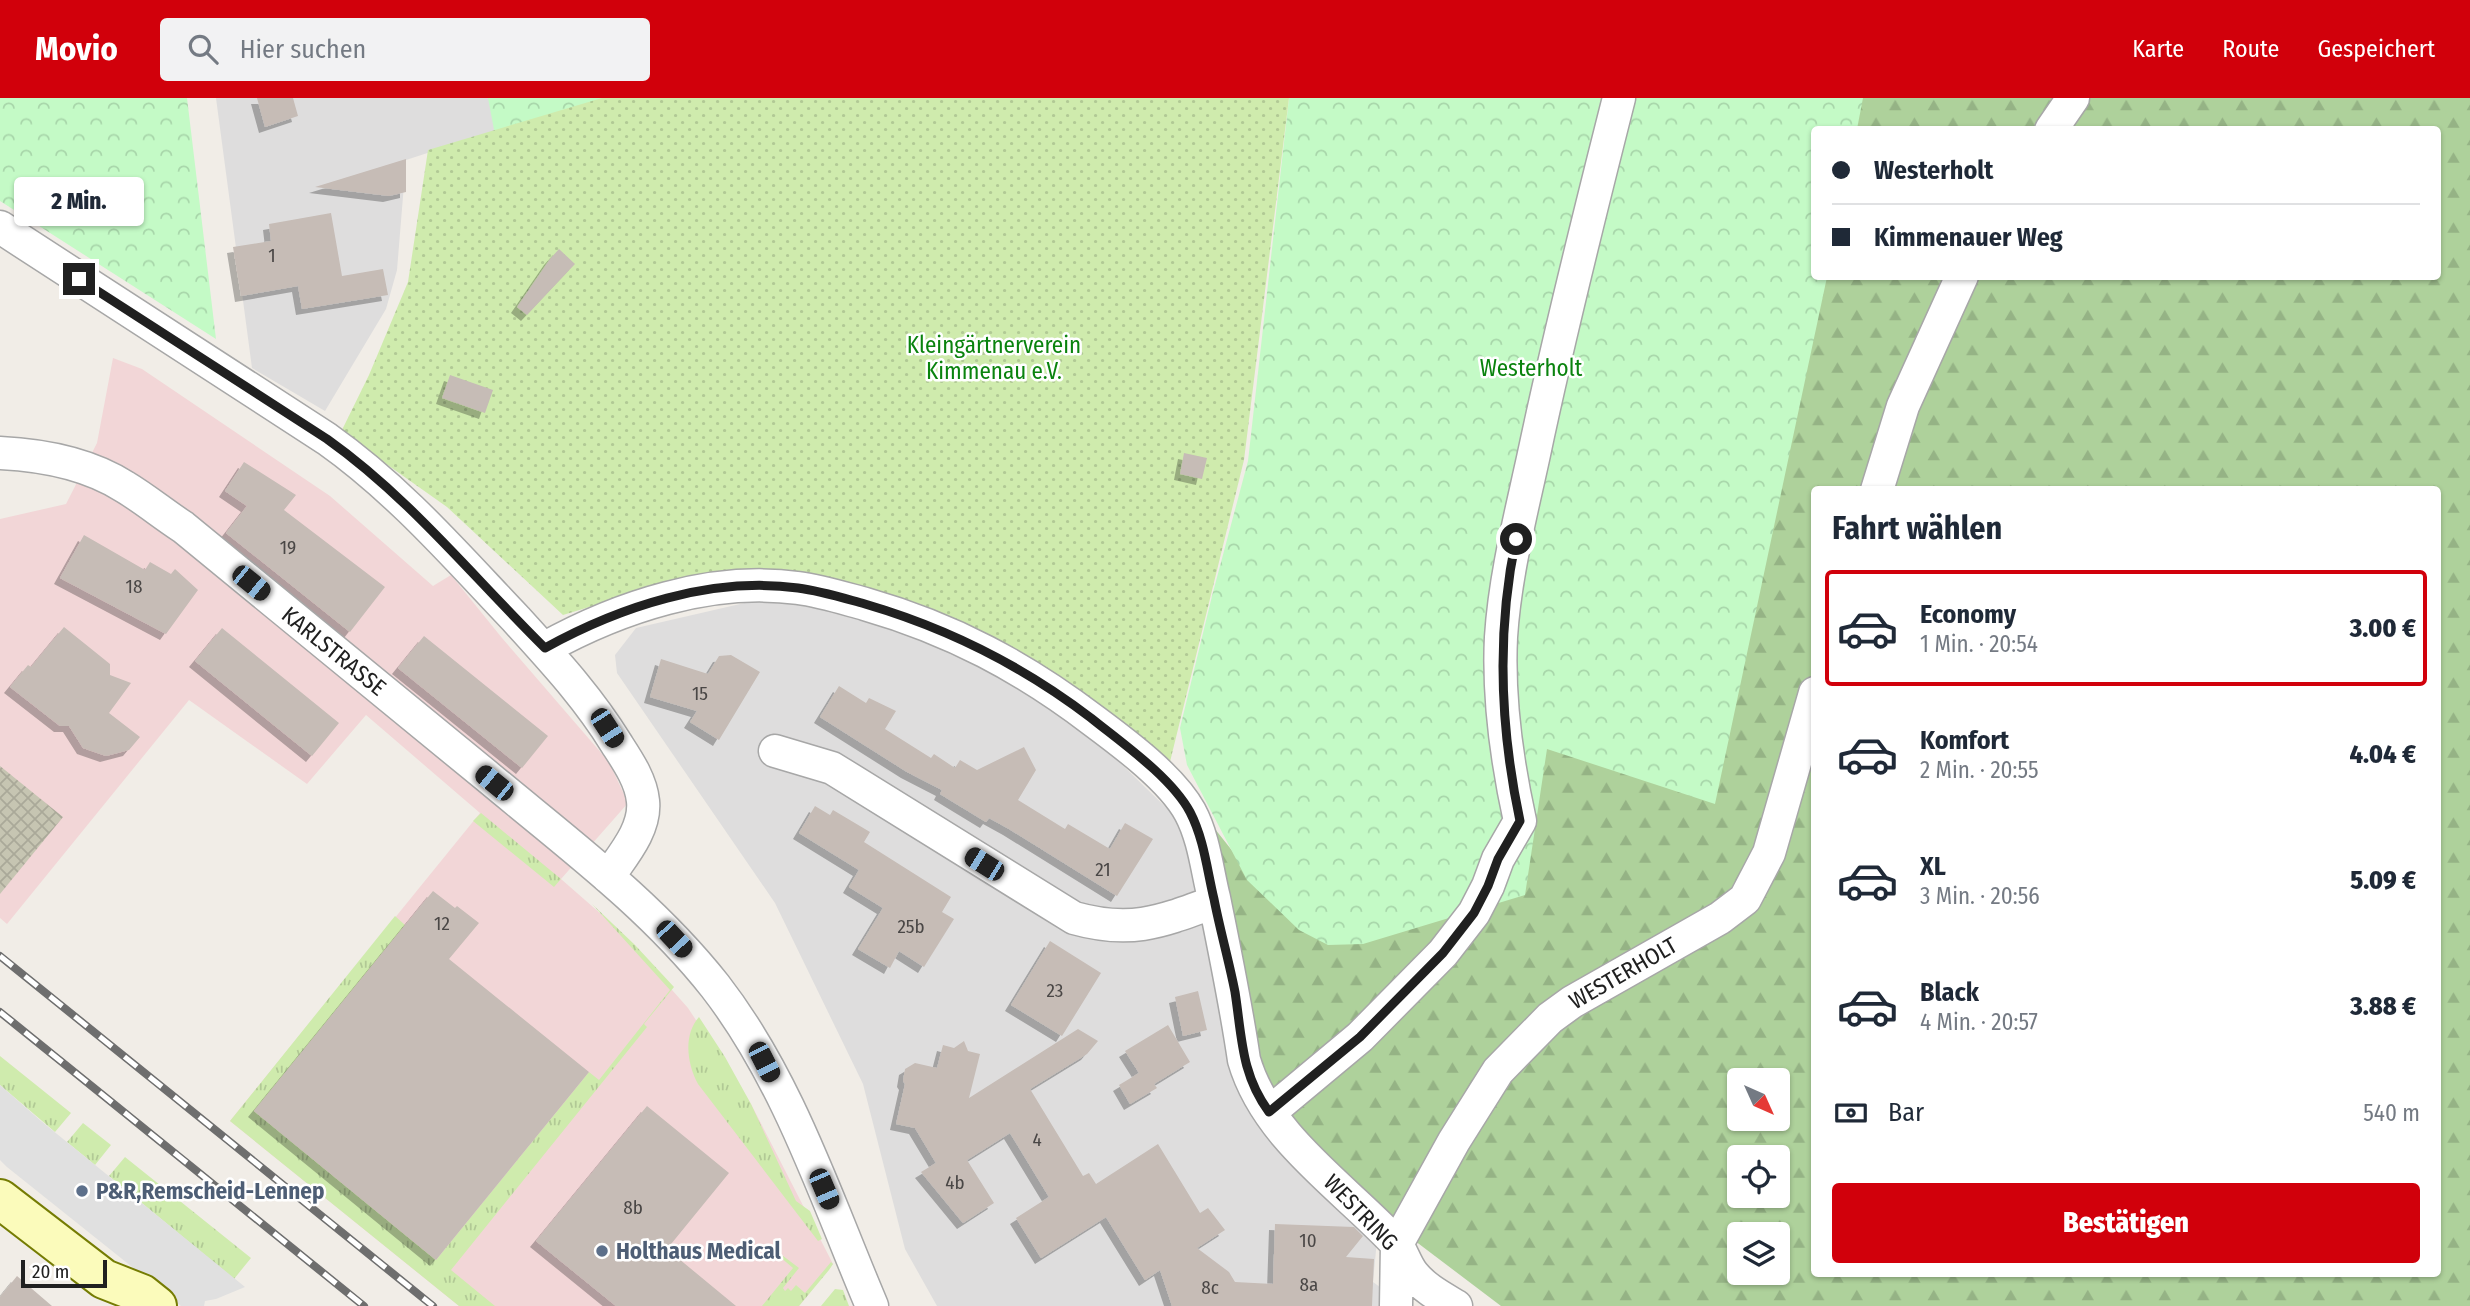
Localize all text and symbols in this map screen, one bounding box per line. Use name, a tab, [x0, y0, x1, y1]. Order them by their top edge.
search box	[160, 18, 650, 81]
text: Movio	[35, 29, 118, 69]
icon: search	[184, 30, 222, 68]
text: Hier suchen	[240, 34, 366, 65]
text: Karte	[2132, 35, 2184, 63]
text: Route	[2222, 35, 2279, 63]
text: Gespeichert	[2317, 35, 2435, 63]
text: Westerholt	[1874, 155, 1994, 186]
callout: 2 Min.	[14, 178, 144, 226]
text: 2 Min.	[51, 187, 107, 215]
text: Kimmenauer Weg	[1874, 222, 2063, 253]
house number: 1	[268, 244, 276, 267]
route end	[63, 263, 95, 295]
park label: Kleingärtnerverein Kimmenau e.V.	[907, 331, 1081, 385]
park label: Westerholt	[1480, 354, 1583, 382]
text: Fahrt wählen	[1832, 509, 2002, 547]
route start	[1500, 523, 1532, 555]
house number: 19	[280, 536, 296, 559]
car	[229, 562, 274, 604]
house number: 18	[126, 575, 142, 598]
icon: car	[1836, 597, 1899, 660]
text: Economy	[1920, 599, 2016, 630]
street label: KARLSTRASSE	[276, 600, 392, 702]
text: 3.00 €	[2350, 613, 2416, 644]
text: 1 Min. · 20:54	[1920, 630, 2038, 658]
house number: 15	[692, 682, 708, 705]
car	[587, 705, 628, 751]
icon: car	[1836, 723, 1899, 786]
text: Komfort	[1920, 725, 2009, 756]
text: 4.04 €	[2349, 739, 2416, 770]
text: 2 Min. · 20:55	[1920, 756, 2038, 784]
car	[472, 762, 517, 804]
car	[961, 844, 1008, 884]
icon: car	[1836, 849, 1899, 912]
text: XL	[1920, 851, 1946, 882]
house number: 21	[1095, 858, 1111, 881]
text: 5.09 €	[2350, 865, 2416, 896]
text: 3 Min. · 20:56	[1920, 882, 2040, 910]
house number: 12	[434, 912, 450, 935]
house number: 25b	[897, 915, 925, 938]
car	[652, 916, 697, 962]
street label: WESTERHOLT	[1564, 931, 1682, 1015]
icon: car	[1836, 975, 1899, 1038]
text: Black	[1920, 977, 1979, 1008]
house number: 23	[1047, 979, 1063, 1002]
text: 3.88 €	[2350, 991, 2416, 1022]
text: 4 Min. · 20:57	[1920, 1008, 2038, 1036]
car	[746, 1039, 783, 1085]
north arrow	[1727, 1068, 1790, 1130]
map controls	[1727, 1068, 1790, 1285]
icon: cash	[1832, 1094, 1870, 1132]
text: Bar	[1888, 1097, 1924, 1128]
text: 540 m	[2363, 1099, 2420, 1127]
house number: 4	[1032, 1128, 1042, 1151]
button: locate	[1727, 1145, 1790, 1208]
car	[807, 1166, 842, 1212]
street label: WESTRING	[1318, 1168, 1404, 1256]
house number: 4b	[945, 1171, 965, 1194]
place label: P&R,Remscheid-Lennep	[96, 1177, 324, 1205]
marker: P&R,Remscheid-Lennep	[74, 1183, 90, 1199]
button: Bestätigen	[1832, 1183, 2420, 1263]
house number: 8b	[623, 1196, 643, 1219]
button: layers	[1727, 1222, 1790, 1285]
house number: 10	[1299, 1229, 1317, 1252]
place label: Holthaus Medical	[616, 1237, 781, 1265]
marker: Holthaus Medical	[594, 1243, 610, 1259]
scale bar	[21, 1257, 107, 1289]
text: 20 m	[32, 1260, 69, 1283]
house number: 8a	[1300, 1273, 1318, 1296]
house number: 8c	[1201, 1276, 1219, 1299]

